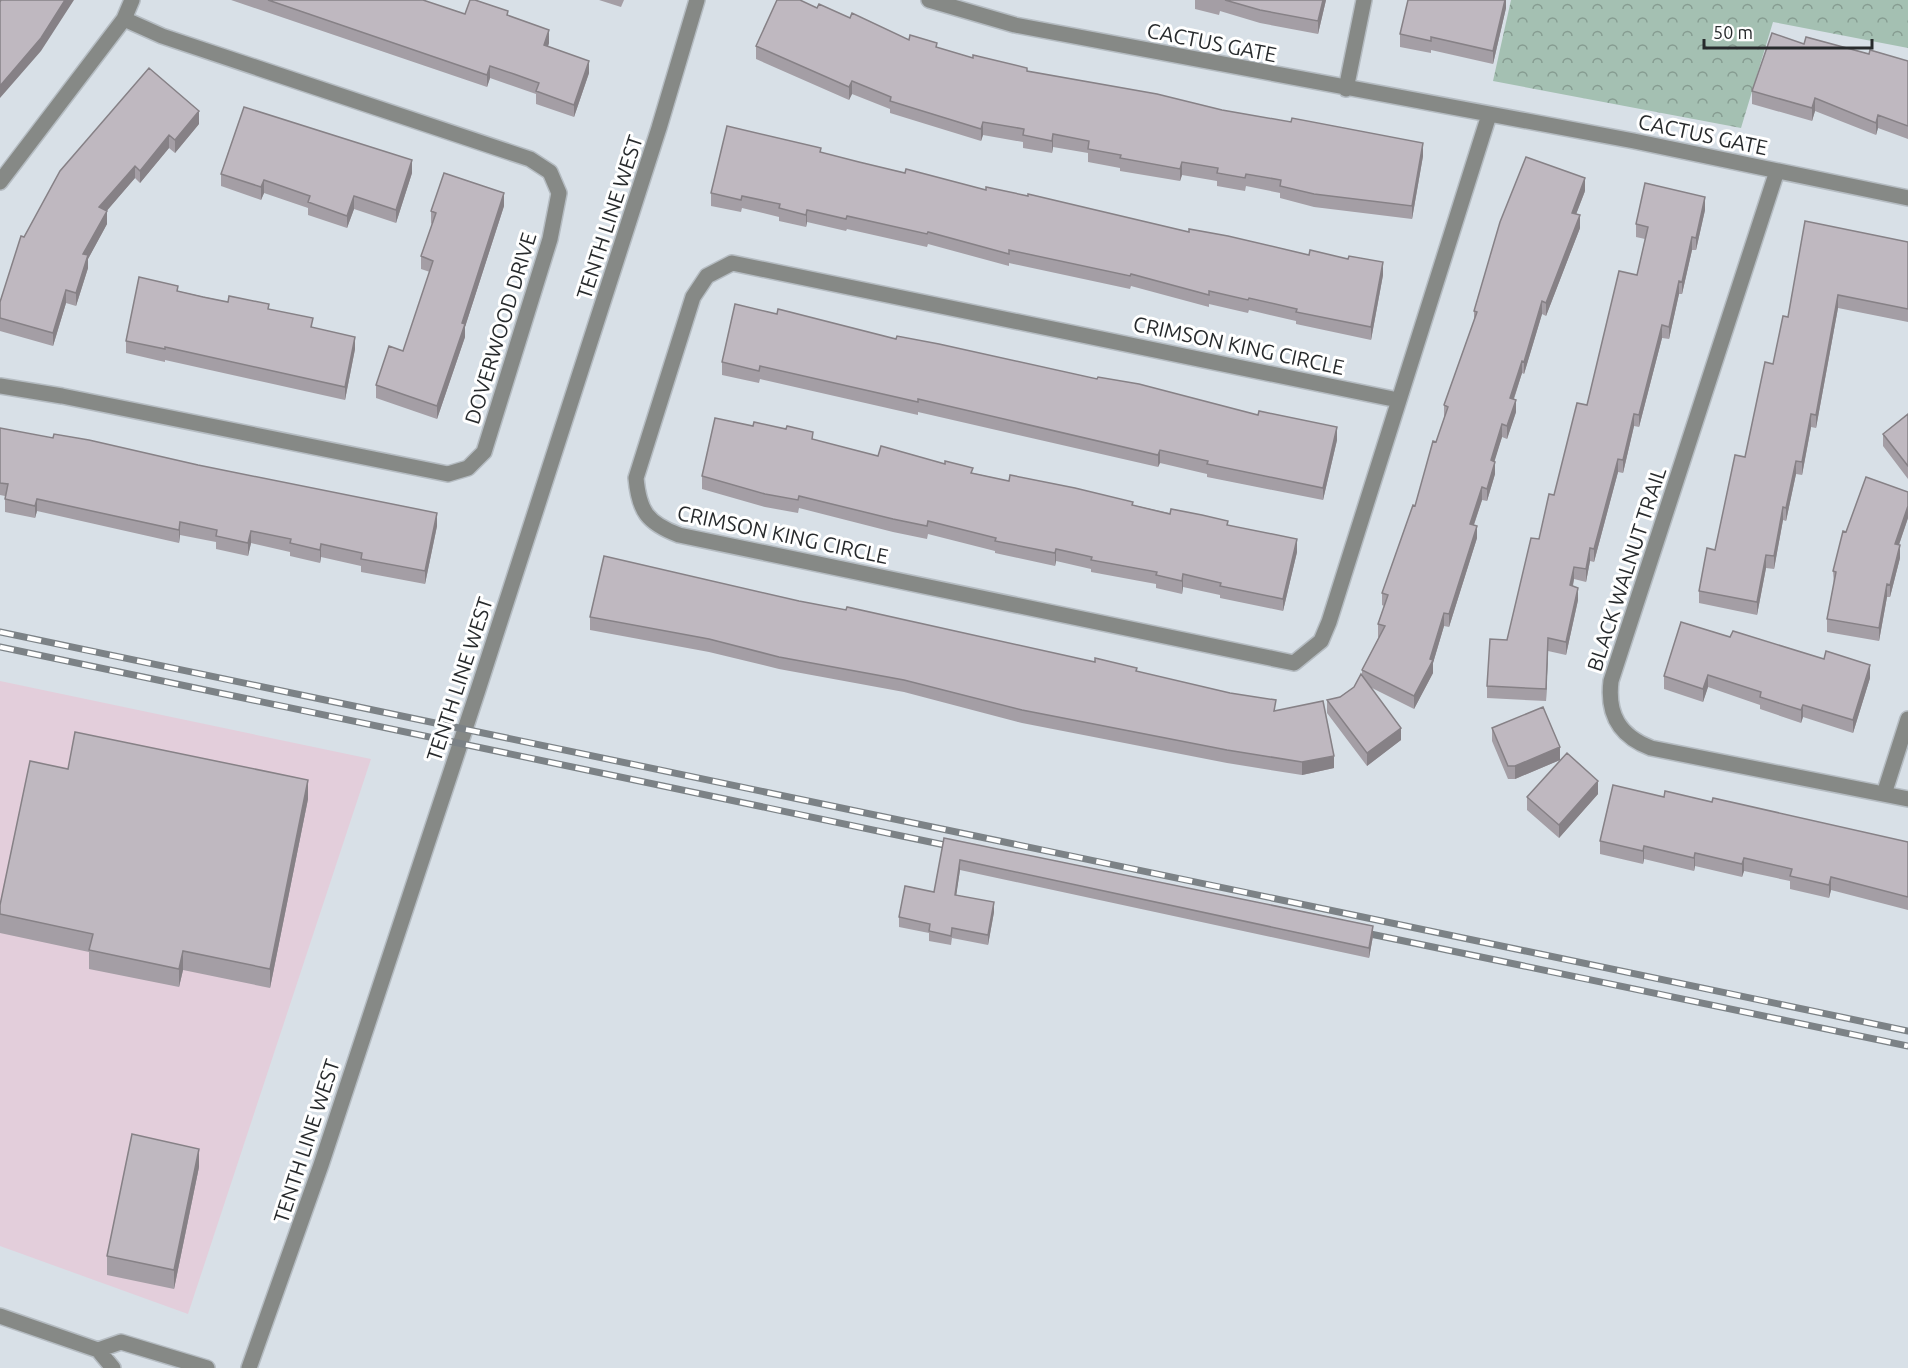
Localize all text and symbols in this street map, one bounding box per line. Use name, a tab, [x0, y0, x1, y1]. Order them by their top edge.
scale bar	[1704, 12, 1872, 50]
street label: CACTUS GATE	[1145, 18, 1279, 66]
text: 50 m	[1713, 22, 1753, 42]
street label: CACTUS GATE	[1636, 109, 1770, 159]
street label: TENTH LINE WEST	[571, 132, 647, 302]
street label: DOVERWOOD DRIVE	[459, 229, 541, 427]
street label: CRIMSON KING CIRCLE	[1131, 311, 1347, 379]
street label: BLACK WALNUT TRAIL	[1582, 464, 1670, 674]
street label: CRIMSON KING CIRCLE	[675, 500, 891, 568]
street label: TENTH LINE WEST	[421, 594, 497, 764]
street label: TENTH LINE WEST	[268, 1056, 344, 1226]

